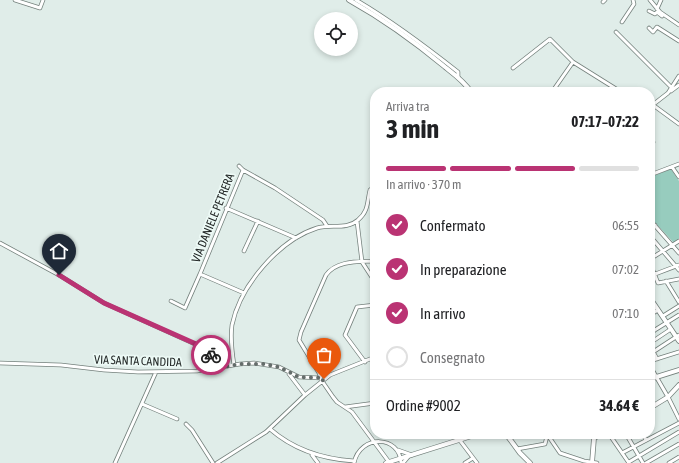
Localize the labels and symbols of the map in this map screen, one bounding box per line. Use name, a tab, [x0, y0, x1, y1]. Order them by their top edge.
street label: VIA DANIELE PETRERA	[189, 171, 237, 265]
pin	[42, 234, 76, 275]
courier	[191, 335, 231, 375]
pin	[307, 338, 341, 379]
street label: VIA SANTA CANDIDA	[94, 352, 182, 370]

